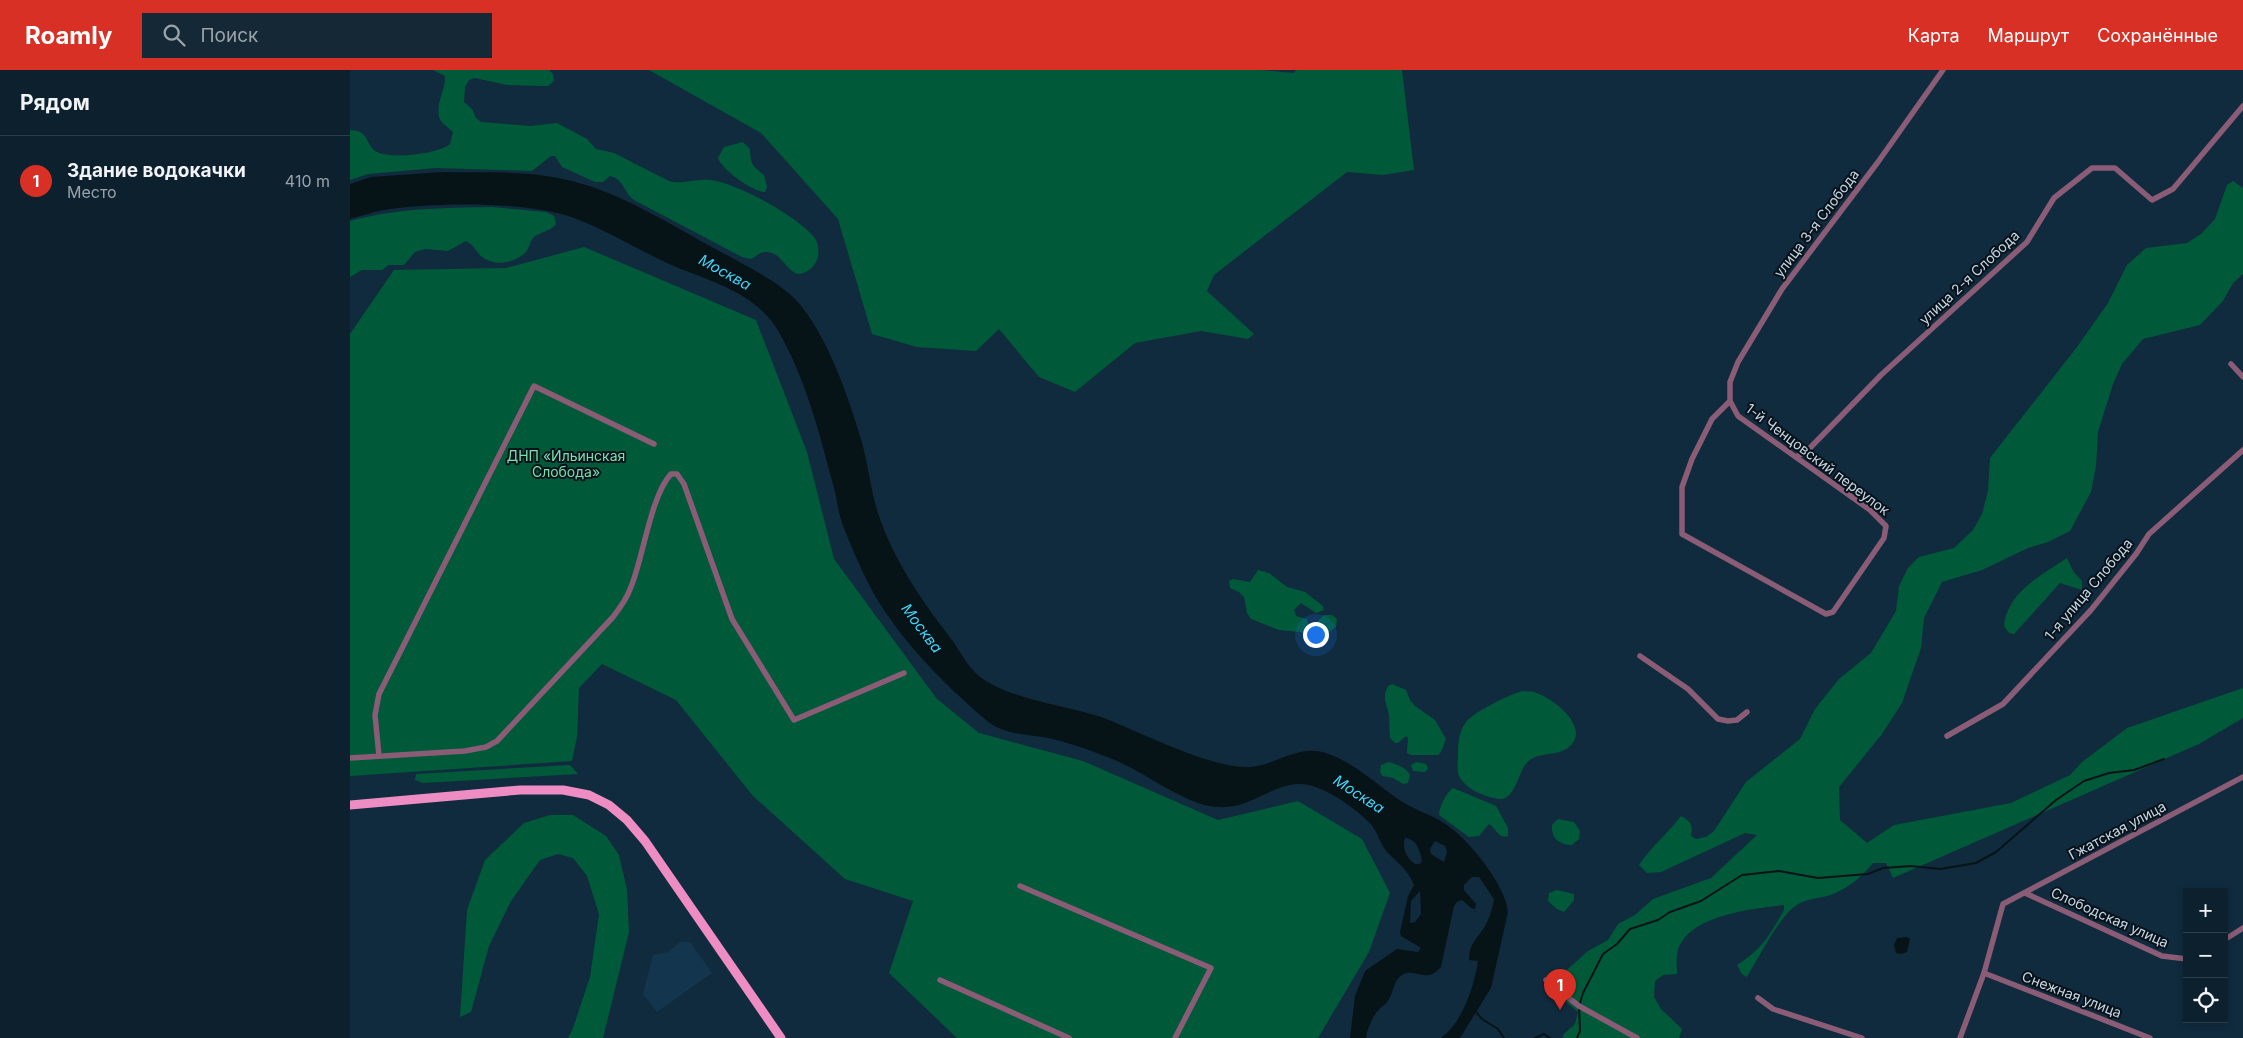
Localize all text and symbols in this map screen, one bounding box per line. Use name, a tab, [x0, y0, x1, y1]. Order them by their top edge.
search box	[142, 13, 492, 58]
text: Roamly	[25, 21, 112, 50]
icon: search	[160, 21, 188, 49]
text: Поиск	[200, 24, 258, 47]
text: Карта	[1908, 25, 1960, 46]
text: Маршрут	[1988, 25, 2069, 46]
text: Сохранённые	[2097, 25, 2218, 46]
text: Рядом	[20, 90, 90, 115]
text: Здание водокачки	[67, 159, 246, 182]
street label: улица 3-я Слобода	[1770, 166, 1862, 280]
text: 1	[33, 171, 39, 191]
text: 410 m	[285, 171, 330, 191]
text: Место	[67, 182, 117, 202]
street label: улица 2-я Слобода	[1916, 226, 2022, 328]
water label: Москва	[695, 250, 755, 294]
street label: 1-й Ченцовский переулок	[1743, 399, 1894, 519]
park label: ДНП «Ильинская Слобода»	[507, 447, 625, 480]
street label: 1-я улица Слобода	[2040, 535, 2136, 643]
water label: Москва	[897, 600, 947, 656]
your location	[1303, 622, 1329, 648]
water label: Москва	[1330, 771, 1388, 817]
street label: Гжатская улица	[2065, 797, 2169, 863]
street label: Слободская улица	[2048, 883, 2172, 951]
map controls	[2183, 888, 2228, 1023]
button: +	[2183, 888, 2228, 933]
button: −	[2183, 933, 2228, 978]
street label: Снежная улица	[2020, 967, 2124, 1021]
pin: 1	[1544, 969, 1576, 1010]
button: locate	[2183, 978, 2228, 1023]

